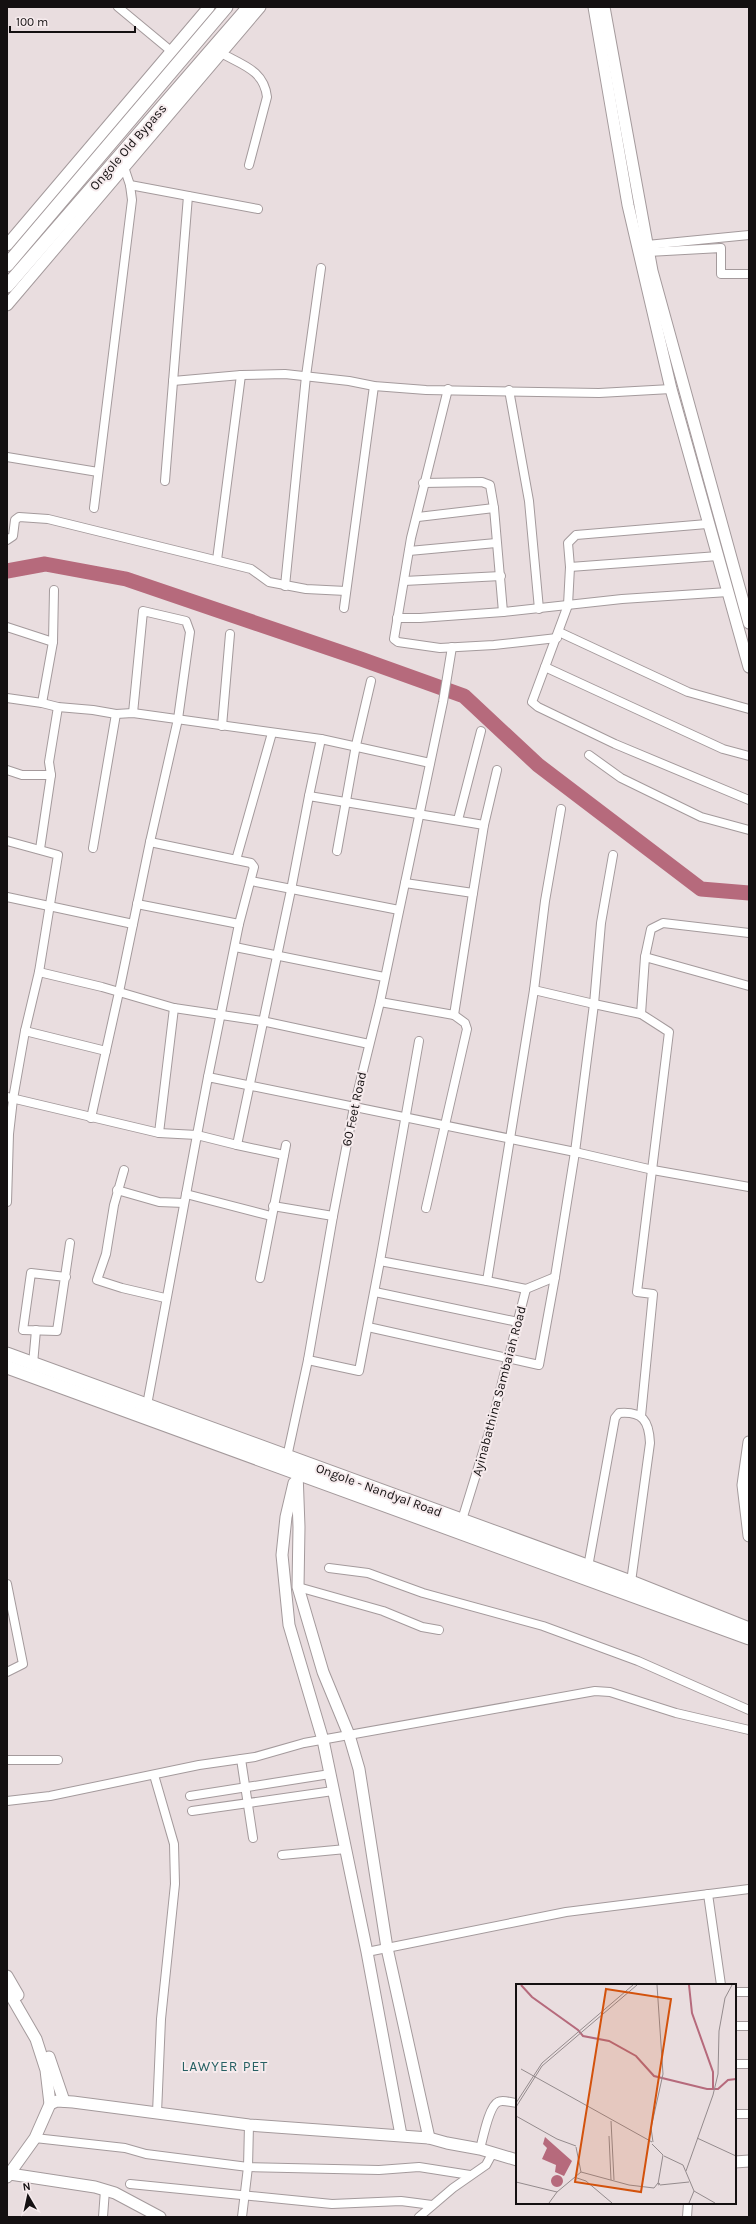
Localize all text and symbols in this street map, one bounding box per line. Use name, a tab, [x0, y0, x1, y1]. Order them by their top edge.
scale bar	[10, 8, 135, 34]
text: 100 m	[16, 15, 48, 29]
street label: Ongole Old Bypass	[86, 101, 170, 193]
street label: 60 Feet Road	[339, 1070, 369, 1148]
street label: Ayinabathina Sambaiah Road	[469, 1304, 529, 1478]
street label: Ongole - Nandyal Road	[314, 1460, 444, 1520]
inset map	[516, 1984, 736, 2204]
district label: LAWYER PET	[182, 2058, 268, 2075]
north arrow	[8, 2176, 48, 2216]
text: N	[22, 2180, 31, 2194]

